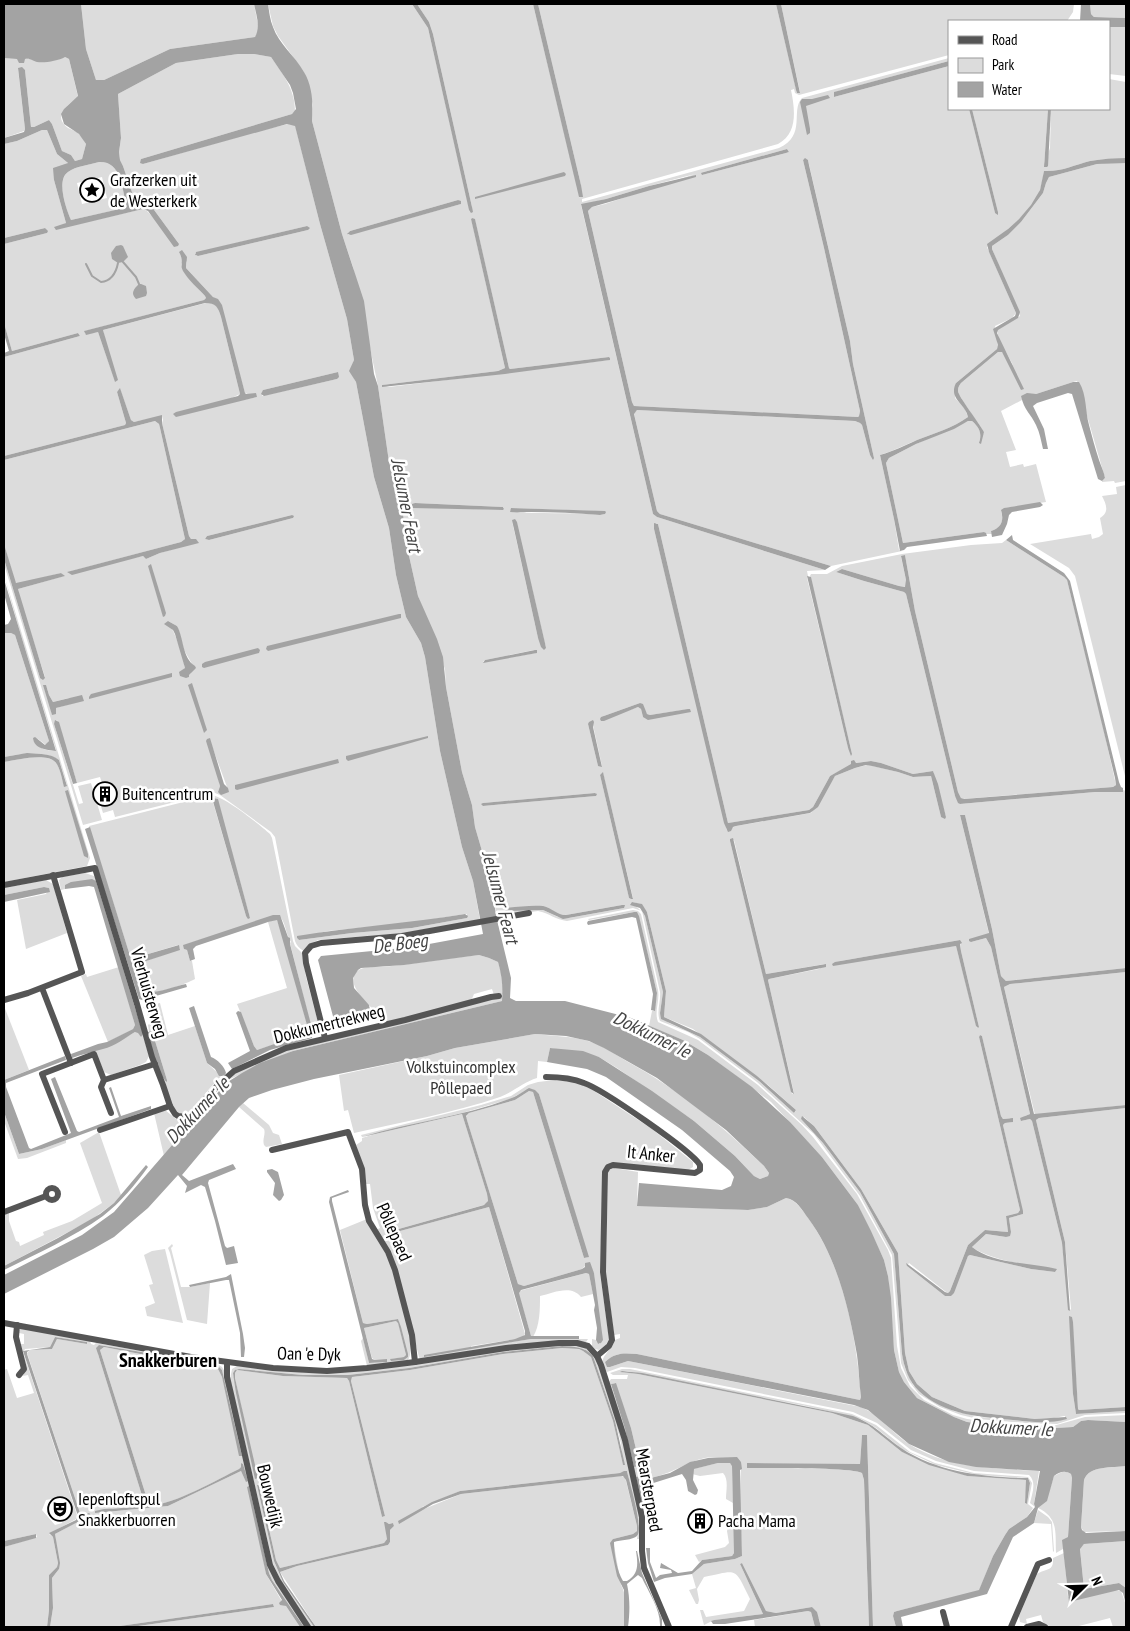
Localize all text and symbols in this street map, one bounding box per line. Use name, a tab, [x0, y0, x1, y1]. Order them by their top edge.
legend	[948, 20, 1110, 110]
text: Road	[992, 30, 1018, 49]
text: Park	[992, 55, 1014, 74]
text: Water	[992, 80, 1023, 99]
place label: Grafzerken uit de Westerkerk	[110, 168, 197, 212]
place icon: Grafzerken uit de Westerkerk	[79, 177, 105, 203]
water label: Jelsumer Feart	[386, 455, 428, 557]
building icon: Buitencentrum	[92, 781, 118, 807]
place label: Buitencentrum	[122, 782, 213, 805]
water label: Jelsumer Feart	[477, 847, 526, 949]
water label: De Boeg	[371, 928, 430, 958]
street label: Vierhuisterweg	[125, 944, 173, 1041]
street label: Dokkumertrekweg	[271, 999, 387, 1048]
water label: Dokkumer Ie	[609, 1005, 696, 1063]
park label: Volkstuincomplex Pôllepaed	[405, 1055, 516, 1099]
water label: Dokkumer Ie	[160, 1071, 235, 1149]
street label: It Anker	[626, 1140, 676, 1167]
street label: Pôllepaed	[371, 1199, 417, 1265]
street label: Oan 'e Dyk	[277, 1341, 341, 1366]
district label: Snakkerburen	[119, 1347, 217, 1373]
water label: Dokkumer Ie	[969, 1413, 1054, 1441]
street label: Mearsterpaed	[631, 1446, 668, 1534]
street label: Bouwedijk	[252, 1462, 289, 1530]
place label: Iepenloftspul Snakkerbuorren	[78, 1487, 176, 1531]
theatre icon: Iepenloftspul Snakkerbuorren	[47, 1496, 73, 1522]
building icon: Pacha Mama	[687, 1508, 713, 1534]
place label: Pacha Mama	[718, 1509, 796, 1532]
north arrow	[1060, 1561, 1110, 1611]
text: N	[1087, 1574, 1107, 1588]

